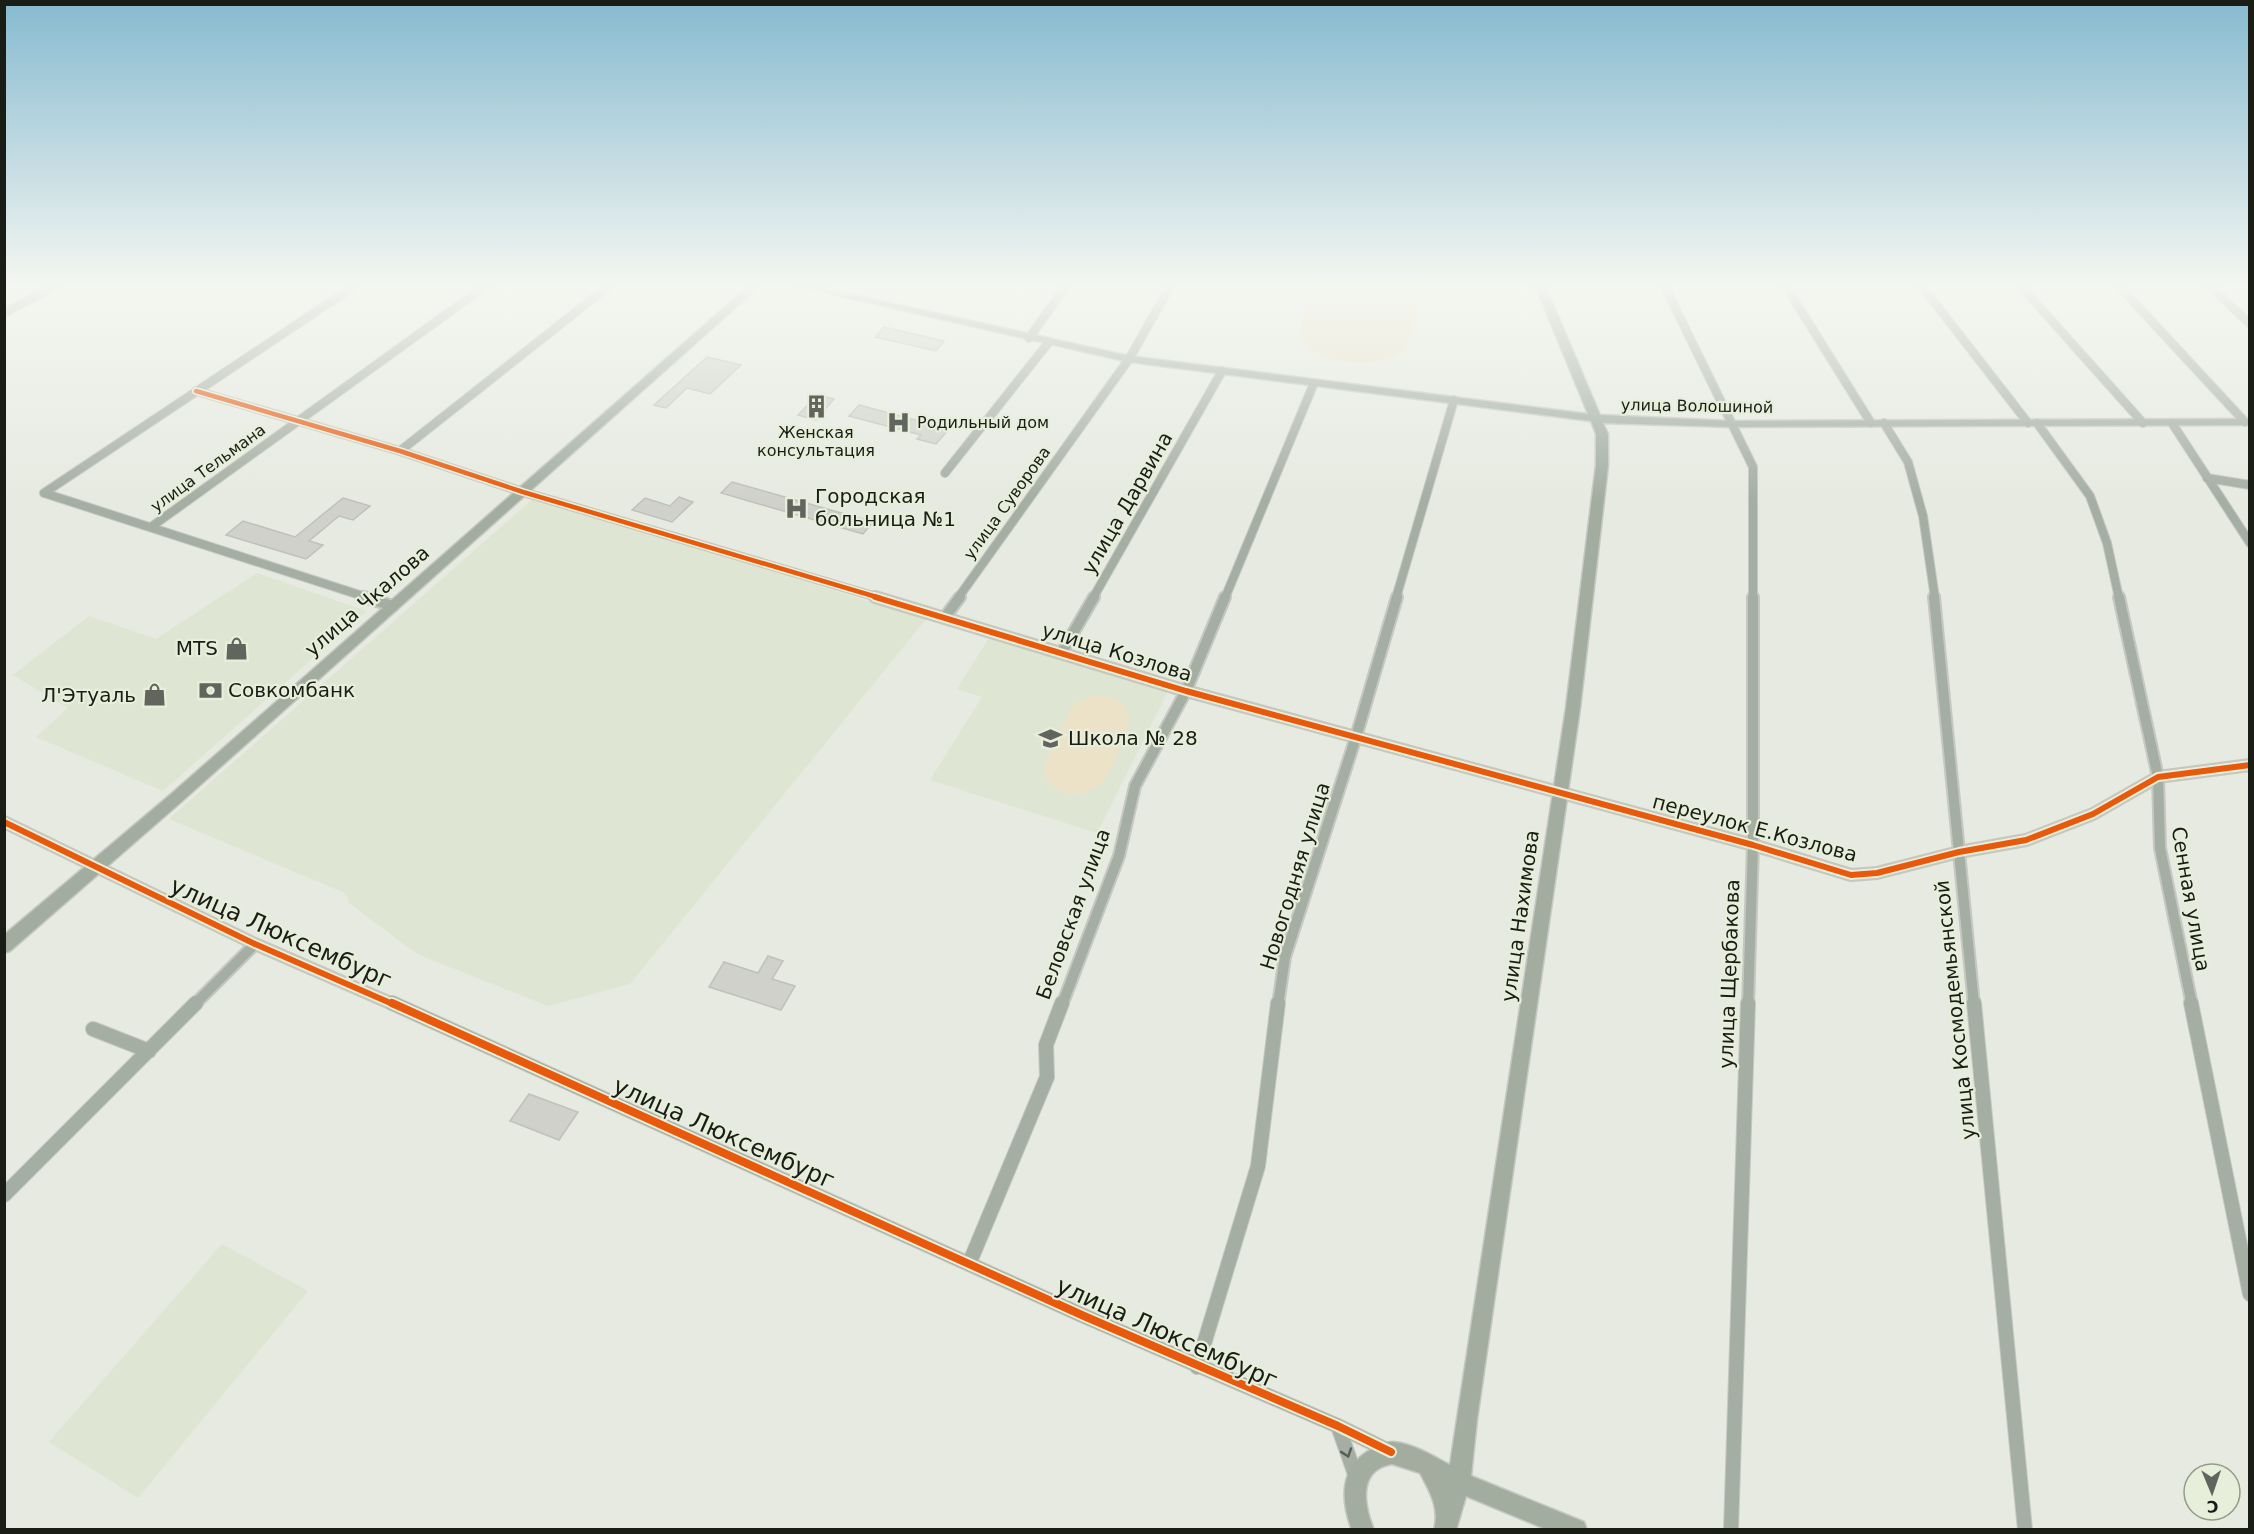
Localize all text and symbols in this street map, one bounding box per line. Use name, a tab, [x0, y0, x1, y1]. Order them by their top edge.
building icon: Женская консультация	[803, 394, 829, 420]
street label: улица Волошиной	[1621, 395, 1773, 417]
hospital icon: Родильный дом	[886, 409, 912, 435]
place label: Родильный дом	[917, 413, 1049, 432]
street label: улица Тельмана	[147, 420, 269, 516]
place label: Женская консультация	[757, 423, 875, 460]
street label: улица Дарвина	[1076, 427, 1178, 579]
street label: улица Суворова	[960, 443, 1054, 563]
place label: Городская больница №1	[815, 484, 956, 531]
hospital icon: Городская больница №1	[784, 495, 810, 521]
street label: улица Чкалова	[300, 540, 434, 662]
street label: улица Козлова	[1039, 618, 1195, 686]
shop icon: MTS	[223, 635, 249, 661]
place label: MTS	[176, 636, 218, 660]
bank icon: Совкомбанк	[197, 677, 223, 703]
place label: Совкомбанк	[228, 678, 355, 702]
shop icon: Л'Этуаль	[141, 682, 167, 708]
place label: Л'Этуаль	[41, 683, 136, 707]
school or university icon: Школа № 28	[1037, 725, 1063, 751]
place label: Школа № 28	[1068, 726, 1198, 750]
street label: Новогодняя улица	[1255, 779, 1335, 973]
street label: переулок Е.Козлова	[1650, 789, 1860, 867]
street label: Беловская улица	[1031, 825, 1115, 1003]
street label: Сенная улица	[2166, 825, 2216, 973]
street label: улица Нахимова	[1496, 829, 1544, 1003]
street label: улица Люксембург	[166, 872, 396, 994]
street label: улица Щербакова	[1714, 879, 1744, 1069]
street label: улица Космодемьянской	[1929, 879, 1981, 1141]
street label: улица Люксембург	[609, 1072, 839, 1194]
street label: улица Люксембург	[1052, 1272, 1282, 1394]
one-way arrow	[1340, 1447, 1353, 1458]
north arrow	[2182, 1462, 2242, 1522]
text: С	[2206, 1497, 2219, 1516]

